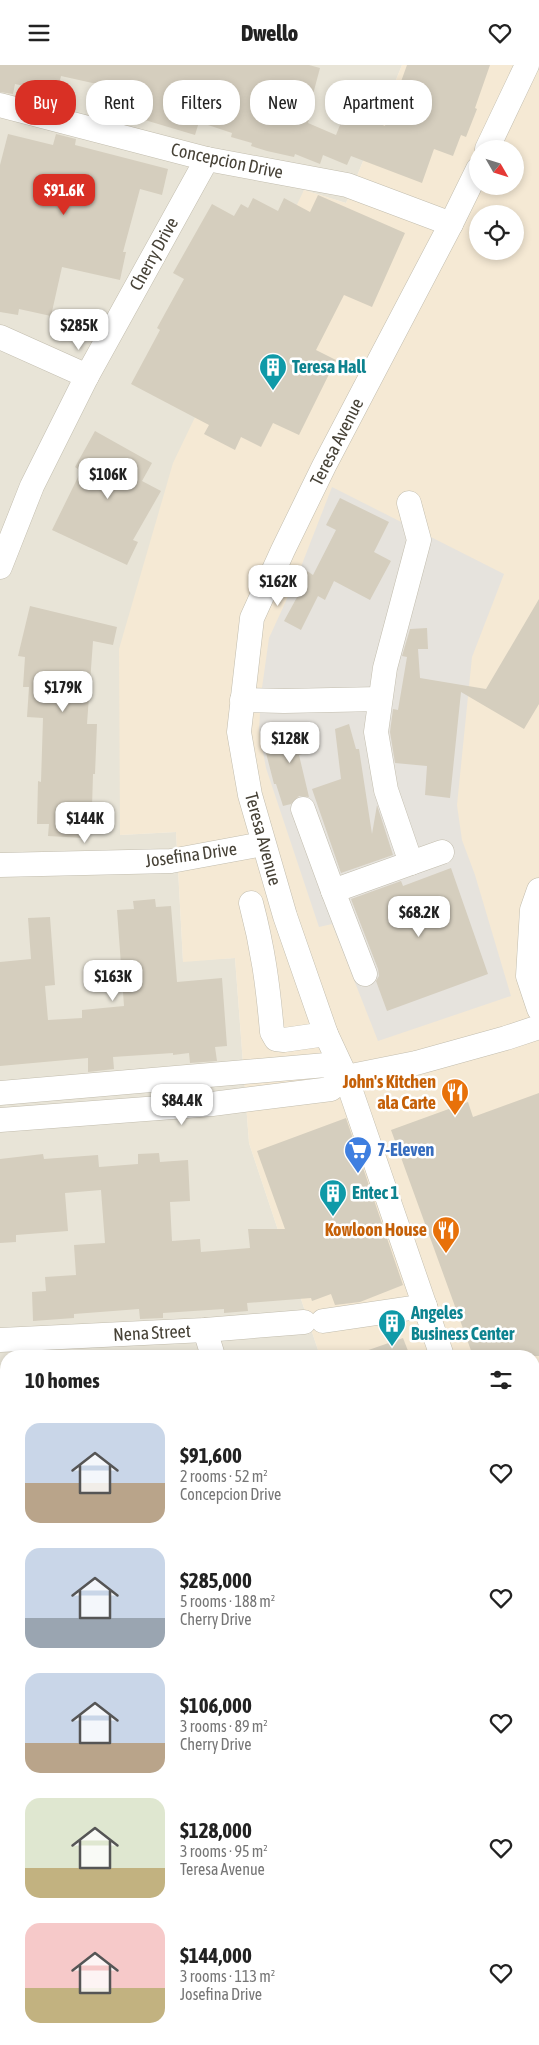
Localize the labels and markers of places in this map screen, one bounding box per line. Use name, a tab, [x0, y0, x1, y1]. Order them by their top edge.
pin: $91.6K	[23, 173, 105, 216]
pin: $285K	[44, 309, 114, 351]
building icon: Teresa Hall	[258, 352, 288, 391]
place label: Teresa Hall	[292, 356, 366, 377]
pin: $106K	[73, 457, 143, 500]
pin: $162K	[243, 565, 313, 607]
pin: $179K	[28, 671, 98, 713]
pin: $128K	[255, 721, 325, 764]
pin: $144K	[50, 801, 120, 844]
pin: $68.2K	[378, 895, 460, 938]
pin: $163K	[78, 959, 148, 1002]
place label: John's Kitchen ala Carte	[342, 1071, 436, 1113]
restaurant icon: John's Kitchen ala Carte	[440, 1077, 470, 1116]
pin: $84.4K	[141, 1083, 223, 1126]
supermarket icon: 7-Eleven	[343, 1135, 373, 1174]
place label: 7-Eleven	[377, 1139, 435, 1160]
building icon: Entec 1	[318, 1178, 348, 1217]
place label: Entec 1	[352, 1182, 399, 1203]
restaurant icon: Kowloon House	[431, 1215, 461, 1254]
place label: Kowloon House	[325, 1219, 427, 1240]
place label: Angeles Business Center	[410, 1302, 515, 1344]
building icon: Angeles Business Center	[377, 1308, 407, 1347]

